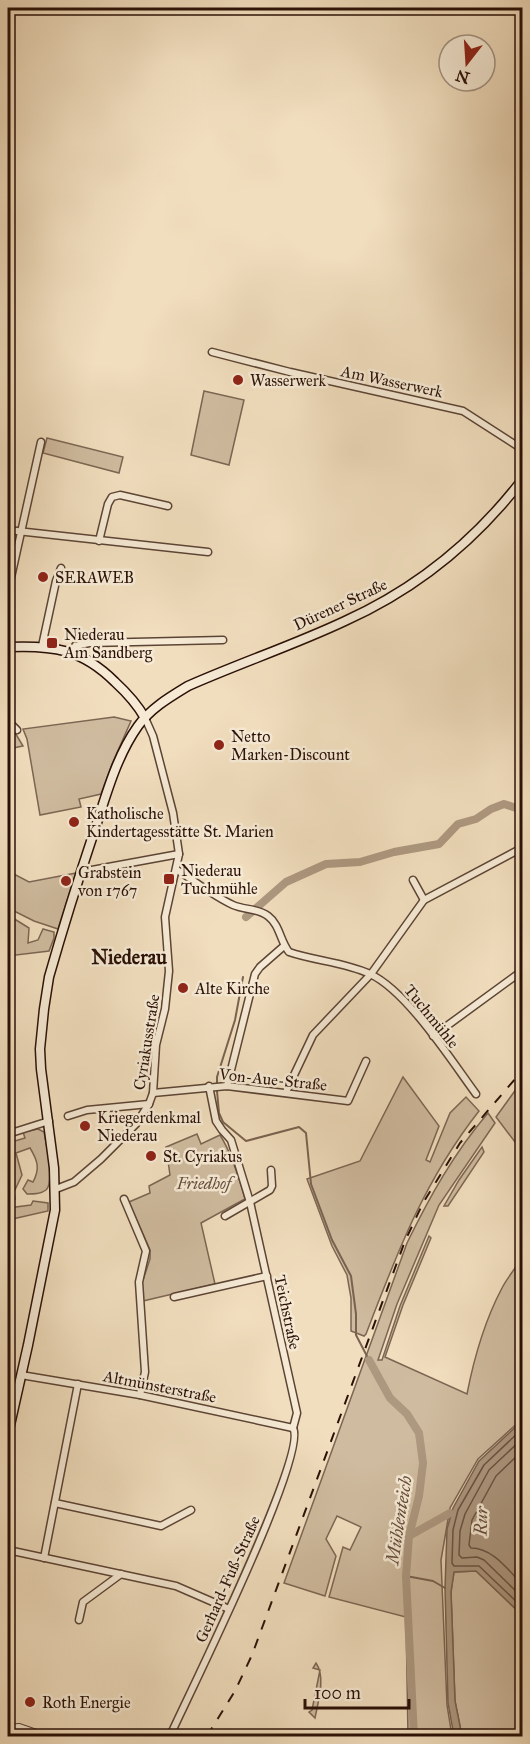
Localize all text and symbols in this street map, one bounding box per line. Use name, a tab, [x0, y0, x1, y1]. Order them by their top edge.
north arrow	[437, 33, 497, 93]
text: N	[453, 66, 472, 88]
street label: Am Wasserwerk	[338, 361, 445, 402]
place label: Wasserwerk	[250, 371, 327, 390]
marker: Wasserwerk	[231, 373, 245, 387]
place label: SERAWEB	[55, 568, 134, 587]
marker: SERAWEB	[36, 570, 50, 584]
street label: Dürener Straße	[290, 574, 390, 634]
place label: Niederau Am Sandberg	[63, 625, 153, 663]
marker: Niederau Am Sandberg	[45, 636, 59, 650]
place label: Netto Marken-Discount	[231, 727, 350, 764]
marker: Netto Marken-Discount	[212, 738, 226, 752]
place label: Katholische Kindertagesstätte St. Marien	[86, 804, 274, 842]
marker: Katholische Kindertagesstätte St. Marien	[67, 815, 81, 829]
place label: Niederau Tuchmühle	[181, 861, 258, 898]
place label: Grabstein von 1767	[77, 863, 142, 900]
marker: Niederau Tuchmühle	[162, 872, 176, 886]
marker: Grabstein von 1767	[59, 874, 73, 888]
district label: Niederau	[91, 945, 167, 969]
place label: Alte Kirche	[194, 979, 270, 998]
marker: Alte Kirche	[176, 981, 190, 995]
street label: Tuchmühle	[400, 981, 463, 1052]
street label: Cyriakusstraße	[130, 993, 163, 1091]
street label: Von-Aue-Straße	[217, 1064, 328, 1095]
place label: Kriegerdenkmal Niederau	[97, 1108, 201, 1145]
marker: Kriegerdenkmal Niederau	[78, 1119, 92, 1133]
place label: St. Cyriakus	[163, 1147, 242, 1166]
marker: St. Cyriakus	[144, 1149, 158, 1163]
park label: Friedhof	[176, 1174, 236, 1193]
street label: Teichstraße	[270, 1273, 305, 1351]
street label: Altmünsterstraße	[101, 1366, 218, 1407]
water label: Mühlenteich	[381, 1474, 417, 1568]
water label: Rur	[469, 1505, 493, 1537]
street label: Gerhard-Fuß-Straße	[191, 1513, 264, 1645]
scale bar	[305, 1672, 408, 1710]
text: 100 m	[314, 1682, 361, 1704]
place label: Roth Energie	[42, 1693, 131, 1713]
marker: Roth Energie	[23, 1695, 37, 1709]

